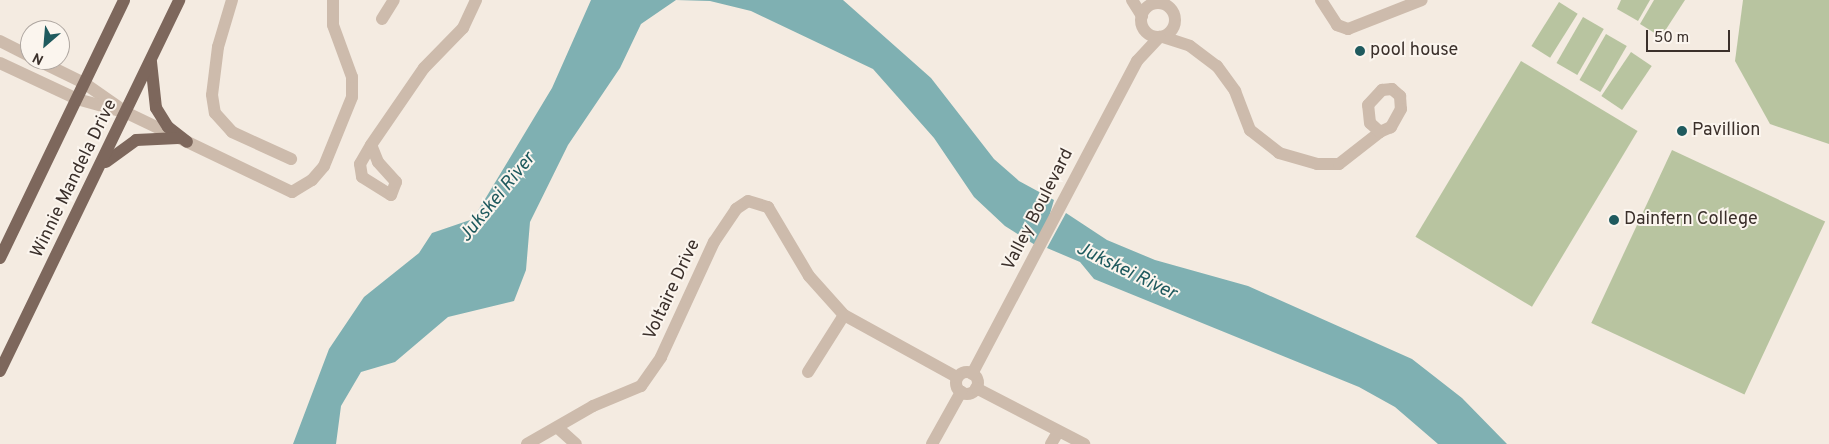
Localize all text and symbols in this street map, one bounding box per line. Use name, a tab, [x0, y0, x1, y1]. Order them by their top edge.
north arrow	[20, 20, 70, 70]
scale bar	[1649, 20, 1733, 52]
text: 50 m	[1654, 29, 1689, 48]
place label: pool house	[1370, 40, 1458, 62]
marker: pool house	[1354, 45, 1366, 57]
text: N	[30, 48, 47, 68]
street label: Winnie Mandela Drive	[27, 96, 123, 262]
place label: Pavillion	[1692, 120, 1760, 142]
marker: Pavillion	[1676, 125, 1688, 137]
street label: Valley Boulevard	[999, 145, 1079, 275]
water label: Jukskei River	[455, 149, 541, 247]
place label: Dainfern College	[1624, 209, 1758, 231]
marker: Dainfern College	[1608, 214, 1620, 226]
street label: Voltaire Drive	[640, 236, 706, 344]
water label: Jukskei River	[1072, 238, 1180, 306]

